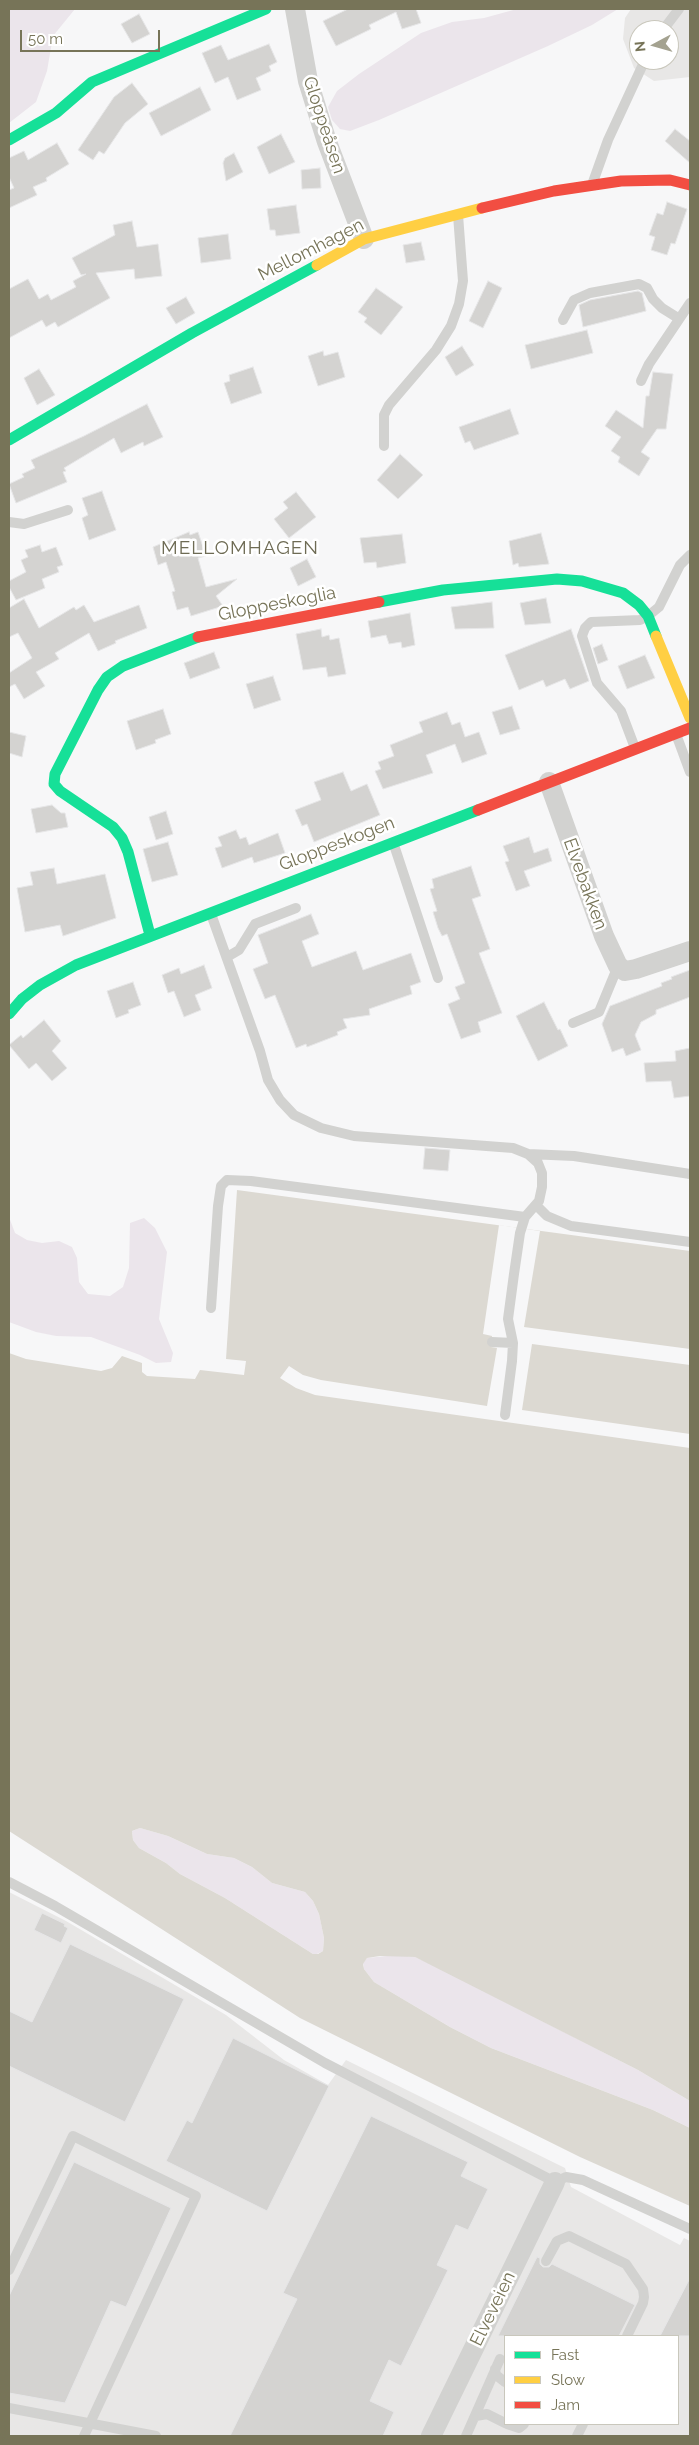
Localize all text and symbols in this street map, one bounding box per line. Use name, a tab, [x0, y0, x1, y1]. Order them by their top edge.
scale bar	[22, 20, 162, 52]
north arrow	[629, 20, 679, 70]
text: 50 m	[28, 30, 63, 48]
text: N	[632, 40, 649, 53]
street label: Gloppeåsen	[298, 74, 350, 176]
street label: Mellomhagen	[255, 214, 367, 286]
district label: MELLOMHAGEN	[160, 537, 320, 559]
street label: Gloppeskoglia	[216, 582, 338, 626]
street label: Gloppeskogen	[276, 812, 398, 876]
street label: Elvebakken	[558, 835, 612, 933]
street label: Elveveien	[466, 2268, 520, 2350]
legend	[504, 2335, 679, 2425]
text: Fast	[551, 2346, 579, 2364]
text: Slow	[551, 2371, 585, 2389]
text: Jam	[551, 2396, 580, 2414]

